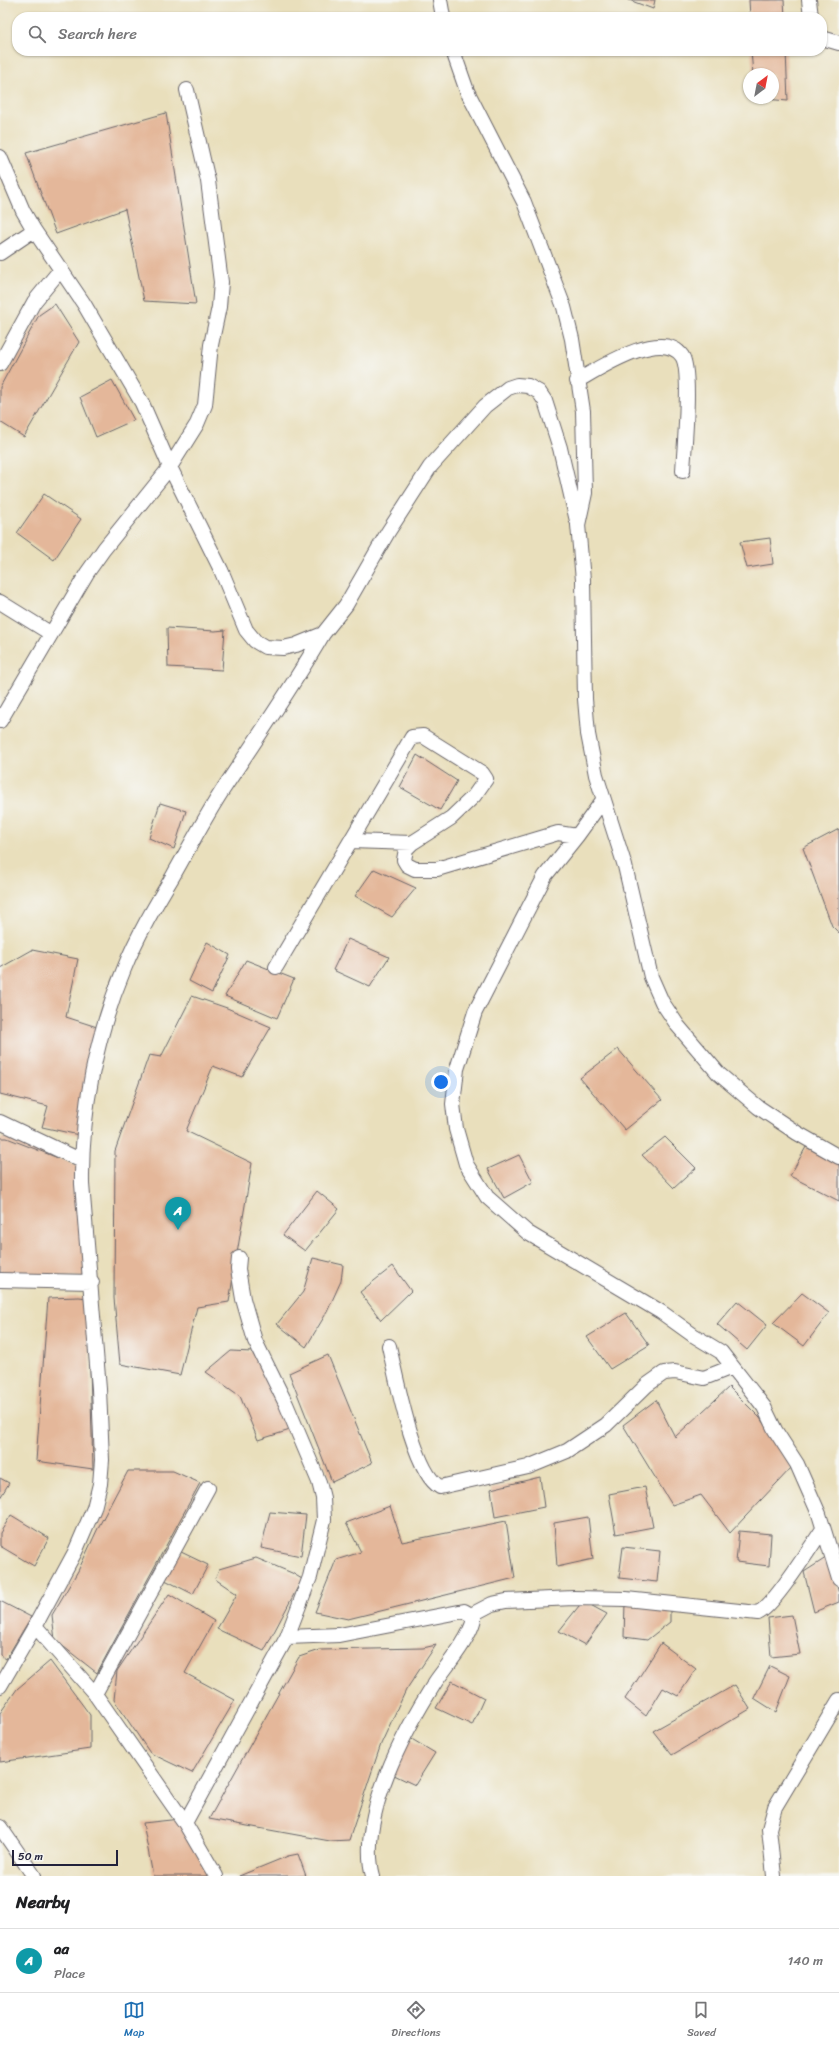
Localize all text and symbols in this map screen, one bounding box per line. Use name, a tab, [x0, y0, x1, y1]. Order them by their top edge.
search box	[12, 12, 827, 56]
text: Search here	[58, 21, 137, 47]
icon: search	[26, 23, 48, 45]
north arrow	[743, 68, 779, 104]
your location	[431, 1072, 451, 1092]
pin: A	[165, 1197, 191, 1230]
text: 50 m	[18, 1847, 43, 1866]
scale bar	[12, 1848, 118, 1867]
text: Nearby	[16, 1887, 70, 1917]
text: aa	[54, 1936, 69, 1962]
text: A	[25, 1949, 33, 1972]
text: 140 m	[788, 1949, 823, 1972]
text: Place	[54, 1962, 85, 1985]
tab: Map	[123, 1999, 145, 2042]
tab: Directions	[391, 1999, 441, 2042]
tab: Saved	[687, 1999, 716, 2042]

